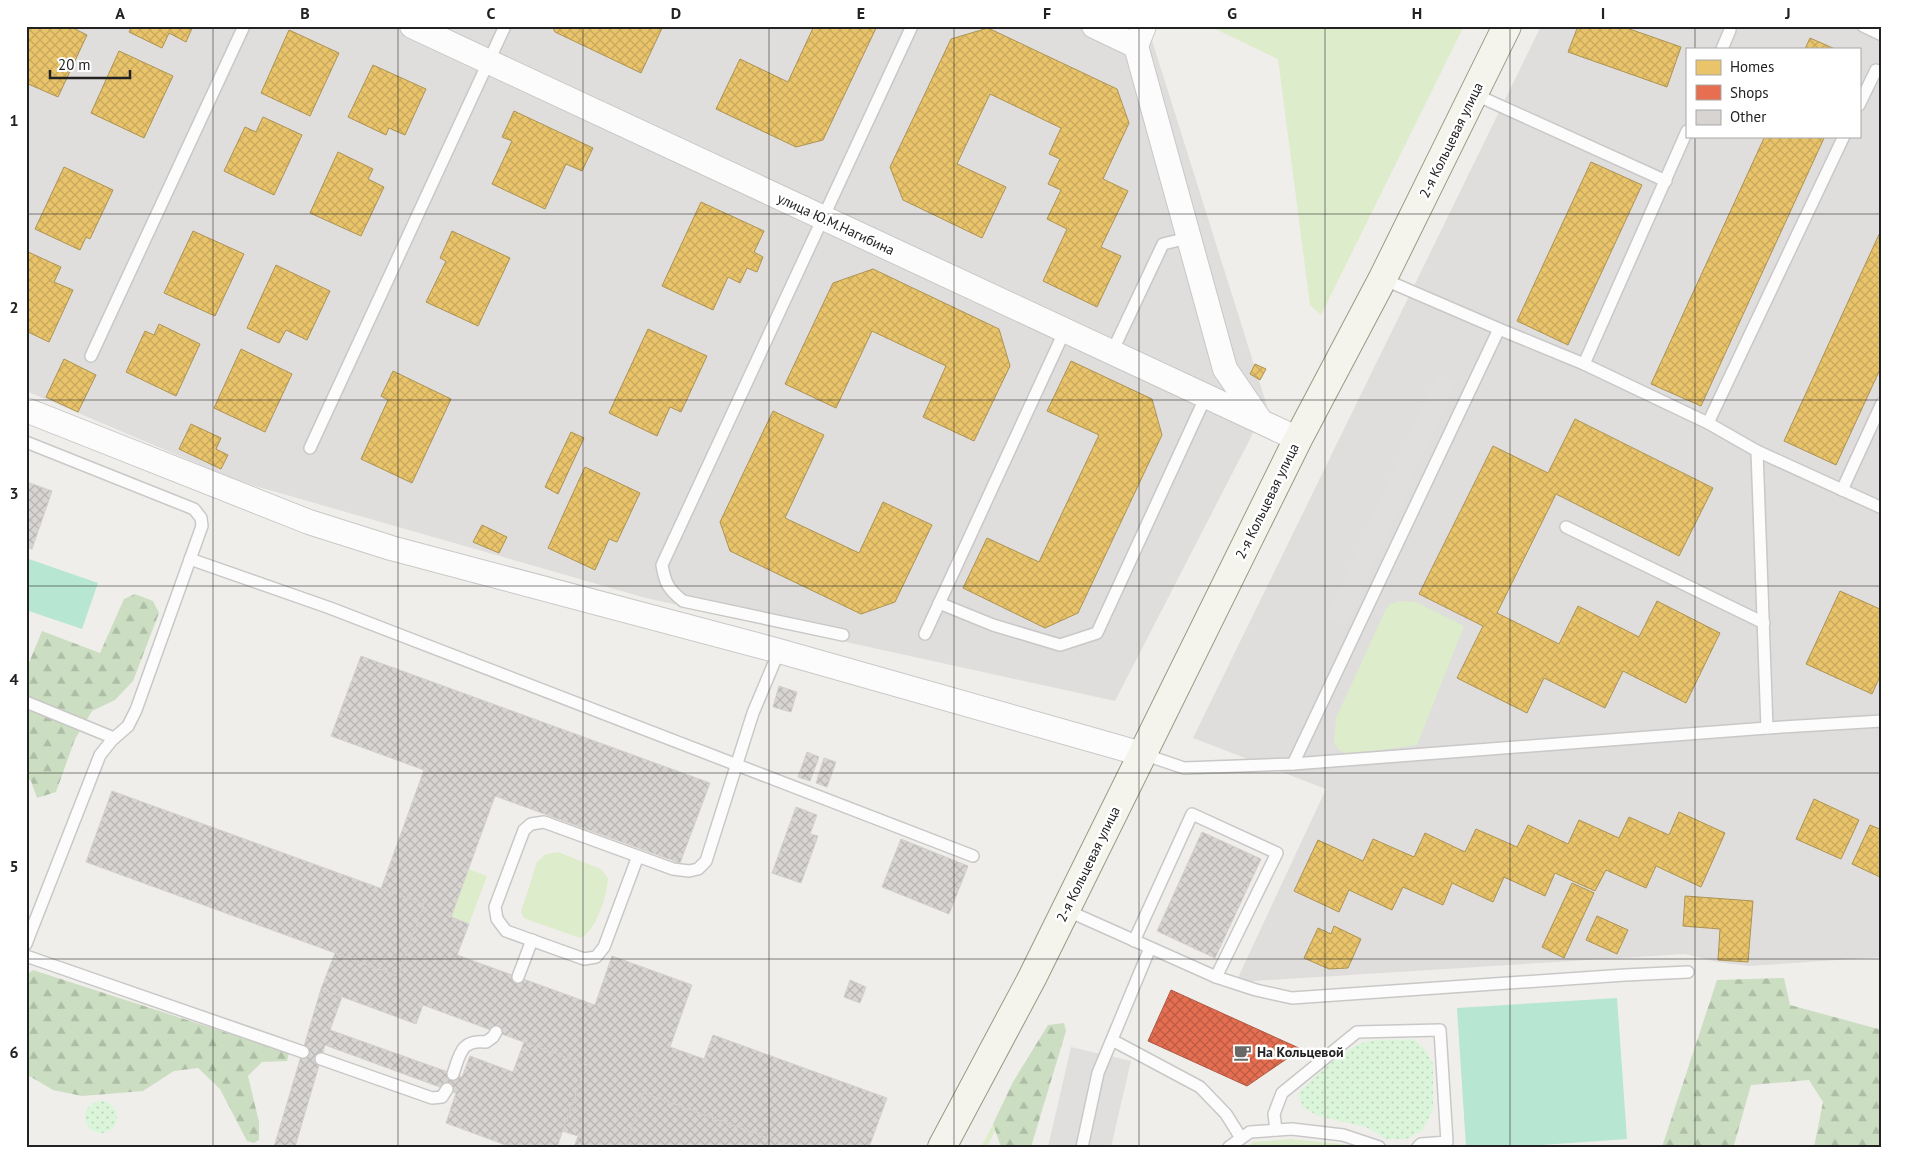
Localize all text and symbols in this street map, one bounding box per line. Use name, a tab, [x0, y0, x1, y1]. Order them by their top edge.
text: A	[115, 3, 125, 23]
text: B	[300, 3, 310, 23]
text: C	[487, 3, 496, 23]
text: D	[671, 3, 681, 23]
text: E	[857, 3, 865, 23]
text: F	[1043, 3, 1051, 23]
text: G	[1227, 3, 1237, 23]
text: H	[1412, 3, 1422, 23]
text: I	[1601, 3, 1605, 23]
text: J	[1784, 3, 1791, 23]
scale bar	[50, 48, 130, 80]
legend	[1686, 48, 1860, 138]
text: 20 m	[58, 55, 91, 74]
text: Homes	[1730, 57, 1774, 76]
street label: 2-я Кольцевая улица	[1415, 79, 1487, 201]
text: Shops	[1730, 83, 1769, 102]
text: Other	[1730, 107, 1766, 126]
text: 1	[9, 110, 19, 130]
street label: улица Ю.М.Нагибина	[774, 189, 898, 259]
text: 2	[9, 297, 19, 317]
street label: 2-я Кольцевая улица	[1231, 440, 1303, 562]
text: 3	[9, 483, 19, 503]
text: 4	[9, 669, 19, 689]
street label: 2-я Кольцевая улица	[1052, 803, 1124, 925]
text: 5	[9, 856, 19, 876]
text: 6	[9, 1042, 19, 1062]
cafe icon: На Кольцевой	[1233, 1042, 1253, 1062]
place label: На Кольцевой	[1257, 1043, 1344, 1061]

